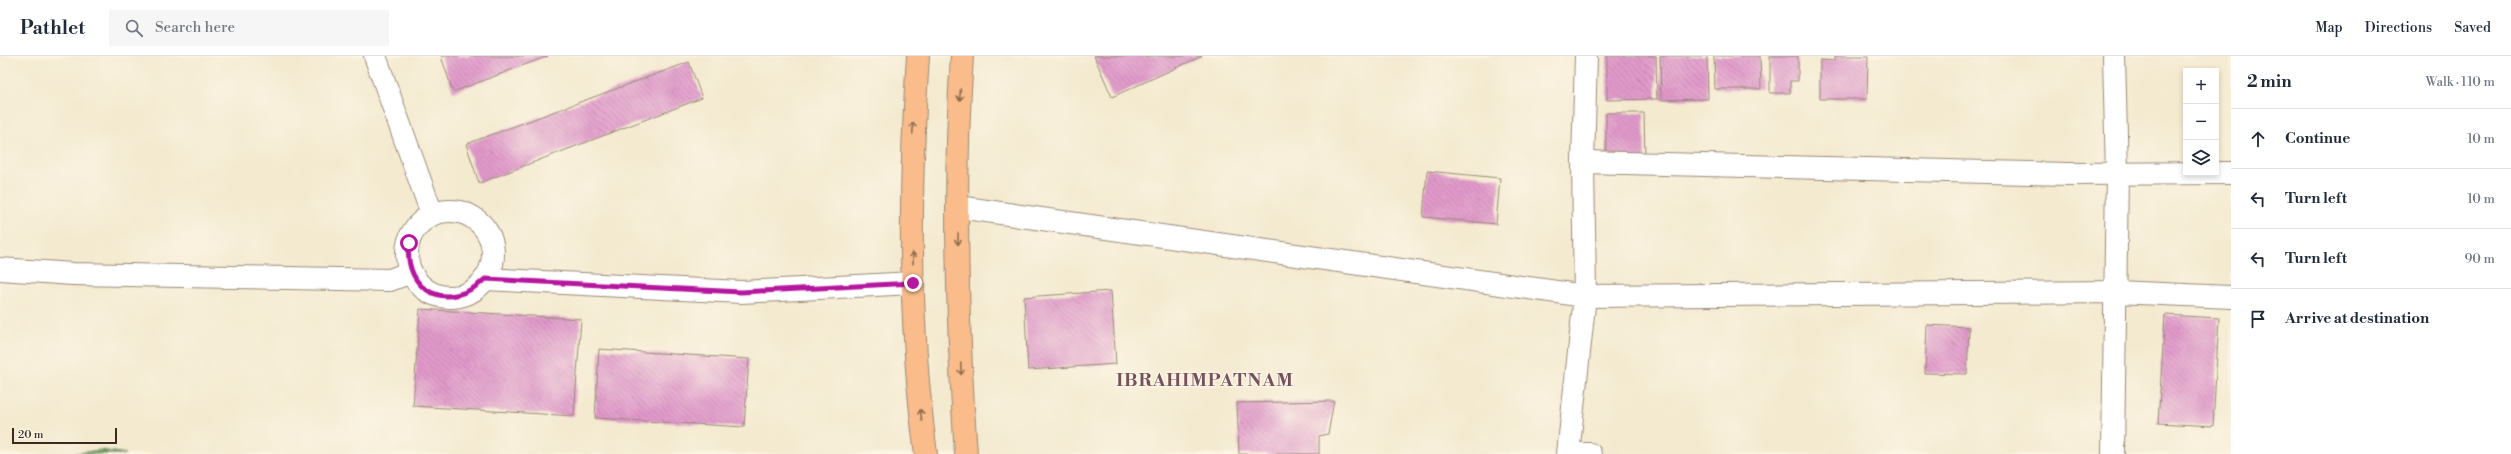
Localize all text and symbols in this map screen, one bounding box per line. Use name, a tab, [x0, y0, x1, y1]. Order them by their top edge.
search box	[109, 10, 389, 46]
text: Pathlet	[20, 16, 85, 40]
icon: search	[123, 17, 145, 39]
text: Search here	[155, 18, 235, 37]
text: Map	[2315, 19, 2343, 37]
text: Directions	[2365, 19, 2432, 37]
text: Saved	[2454, 19, 2491, 37]
map controls	[2183, 68, 2219, 176]
button: +	[2183, 68, 2219, 104]
text: 2 min	[2247, 71, 2292, 93]
text: Walk · 110 m	[2425, 74, 2495, 90]
one-way arrow	[956, 88, 963, 101]
button: −	[2183, 104, 2219, 140]
one-way arrow	[909, 122, 917, 135]
icon: ahead	[2247, 128, 2269, 150]
text: Continue	[2285, 129, 2350, 148]
text: 10 m	[2467, 131, 2495, 147]
button: layers	[2183, 140, 2219, 176]
icon: left	[2247, 188, 2269, 210]
text: Turn left	[2285, 189, 2347, 208]
text: 10 m	[2467, 191, 2495, 207]
one-way arrow	[954, 232, 962, 245]
route start	[400, 234, 418, 252]
icon: left	[2247, 248, 2269, 270]
text: Turn left	[2285, 249, 2347, 268]
text: 90 m	[2464, 251, 2495, 267]
one-way arrow	[909, 252, 917, 265]
route end	[904, 274, 922, 292]
icon: arrive	[2247, 308, 2269, 330]
text: Arrive at destination	[2285, 309, 2429, 328]
one-way arrow	[957, 362, 964, 375]
district label: IBRAHIMPATNAM	[1116, 369, 1294, 392]
one-way arrow	[917, 409, 924, 422]
scale bar	[12, 426, 117, 445]
text: 20 m	[18, 428, 43, 442]

